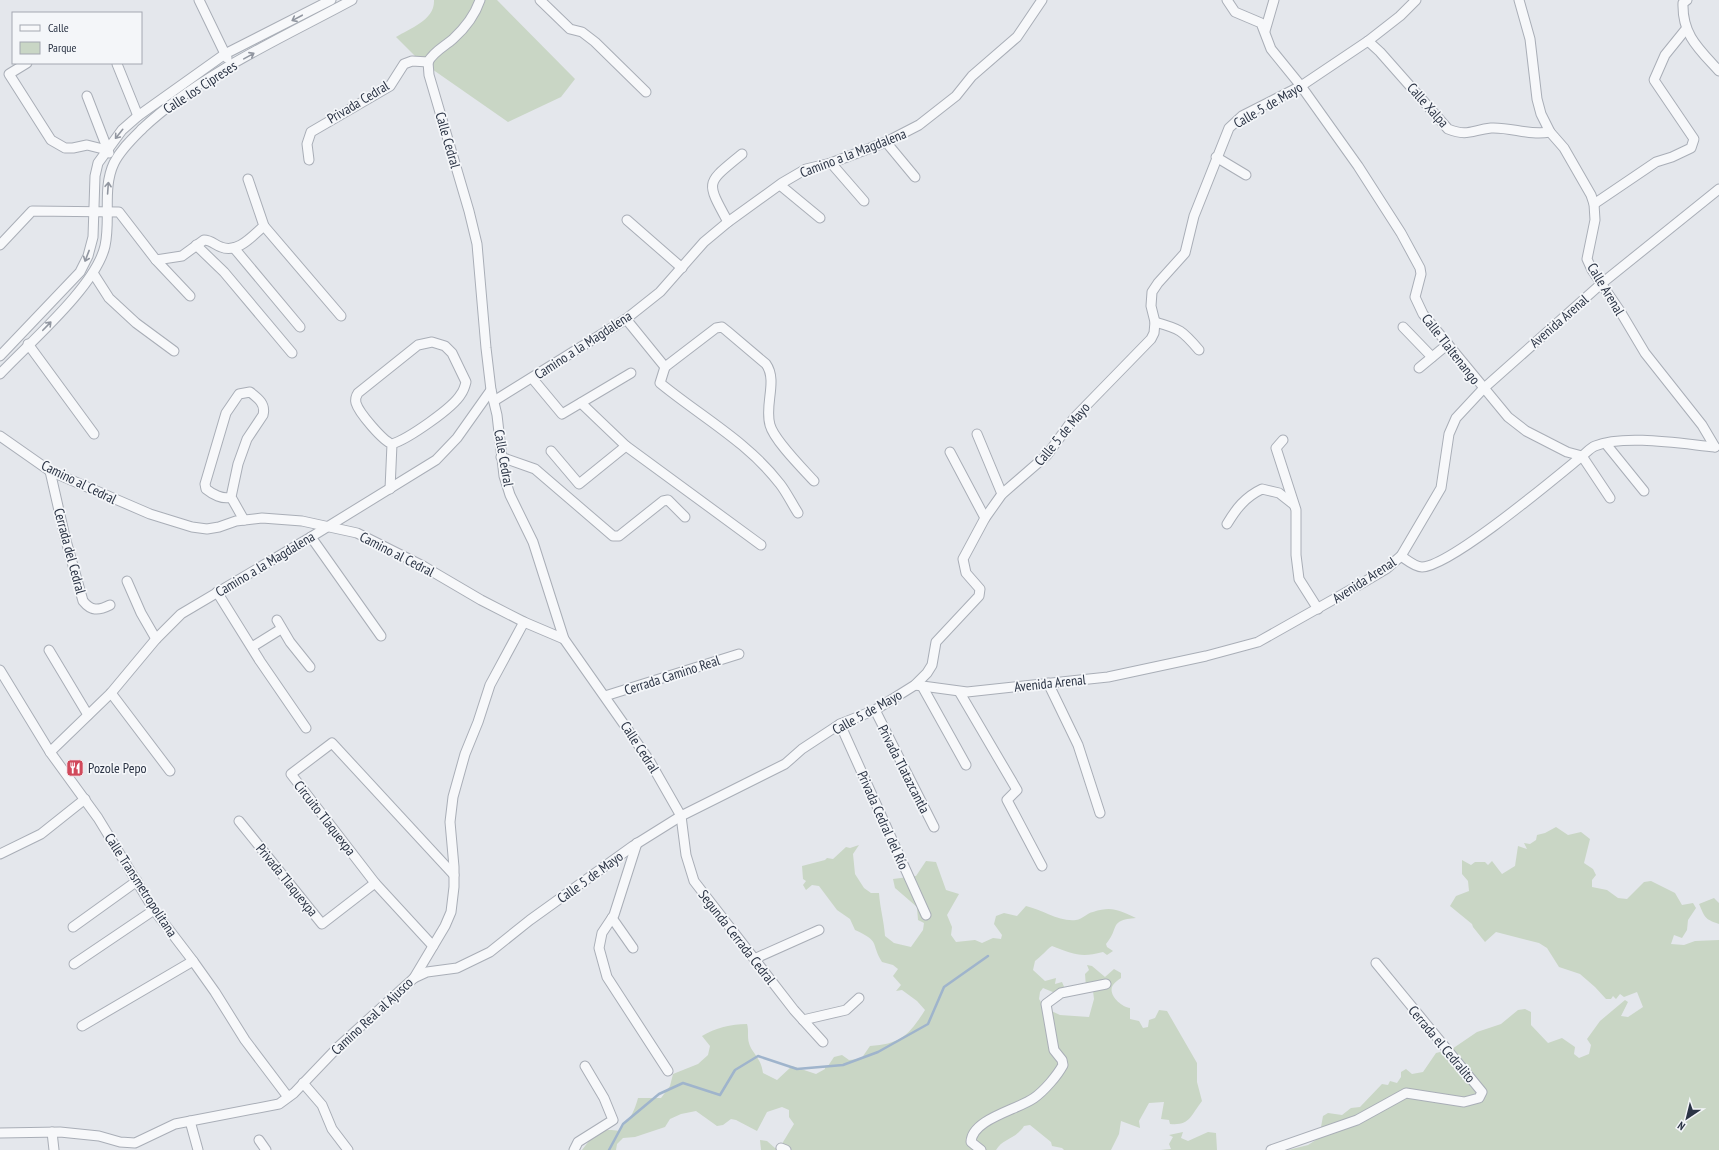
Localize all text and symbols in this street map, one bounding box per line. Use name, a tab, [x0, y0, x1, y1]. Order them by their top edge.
legend	[12, 12, 142, 64]
one-way arrow	[291, 15, 303, 23]
text: Calle	[48, 20, 69, 35]
text: Parque	[48, 40, 77, 55]
one-way arrow	[243, 51, 255, 59]
street label: Calle los Cipreses	[160, 56, 241, 118]
street label: Privada Cedral	[324, 76, 393, 127]
street label: Calle 5 de Mayo	[1230, 78, 1306, 132]
street label: Calle Xalpa	[1403, 79, 1453, 131]
street label: Calle Cedral	[431, 110, 465, 171]
street label: Camino a la Magdalena	[797, 124, 909, 182]
one-way arrow	[114, 129, 123, 140]
one-way arrow	[105, 182, 112, 195]
one-way arrow	[83, 250, 91, 262]
street label: Calle Arenal	[1583, 260, 1629, 319]
street label: Avenida Arenal	[1526, 290, 1593, 351]
street label: Camino a la Magdalena	[531, 307, 635, 383]
street label: Calle Tlaltenango	[1418, 310, 1484, 388]
one-way arrow	[42, 321, 52, 331]
street label: Calle 5 de Mayo	[1030, 399, 1094, 469]
street label: Calle Cedral	[490, 428, 518, 489]
street label: Camino al Cedral	[38, 456, 120, 508]
street label: Cerrada del Cedral	[50, 506, 90, 597]
street label: Camino a la Magdalena	[212, 527, 318, 601]
street label: Camino al Cedral	[357, 527, 438, 581]
street label: Avenida Arenal	[1329, 552, 1400, 607]
street label: Cerrada Camino Real	[622, 651, 723, 699]
street label: Avenida Arenal	[1013, 670, 1088, 696]
street label: Calle 5 de Mayo	[829, 685, 905, 739]
street label: Calle Cedral	[617, 718, 664, 777]
street label: Privada Tlatazcantla	[874, 722, 934, 816]
restaurant icon: Pozole Pepo	[65, 758, 85, 778]
place label: Pozole Pepo	[88, 759, 147, 777]
street label: Privada Cedral del Río	[853, 768, 913, 872]
street label: Circuito Tlaquexpa	[290, 777, 360, 859]
street label: Calle Transmetropolitana	[101, 830, 181, 940]
street label: Privada Tlaquexpa	[252, 840, 322, 920]
street label: Calle 5 de Mayo	[554, 847, 626, 907]
street label: Segunda Cerrada Cedral	[695, 886, 780, 988]
street label: Camino Real al Ajusco	[327, 973, 417, 1059]
street label: Cerrada el Cedralito	[1405, 1002, 1479, 1086]
north arrow	[1667, 1098, 1707, 1138]
text: N	[1675, 1119, 1688, 1134]

